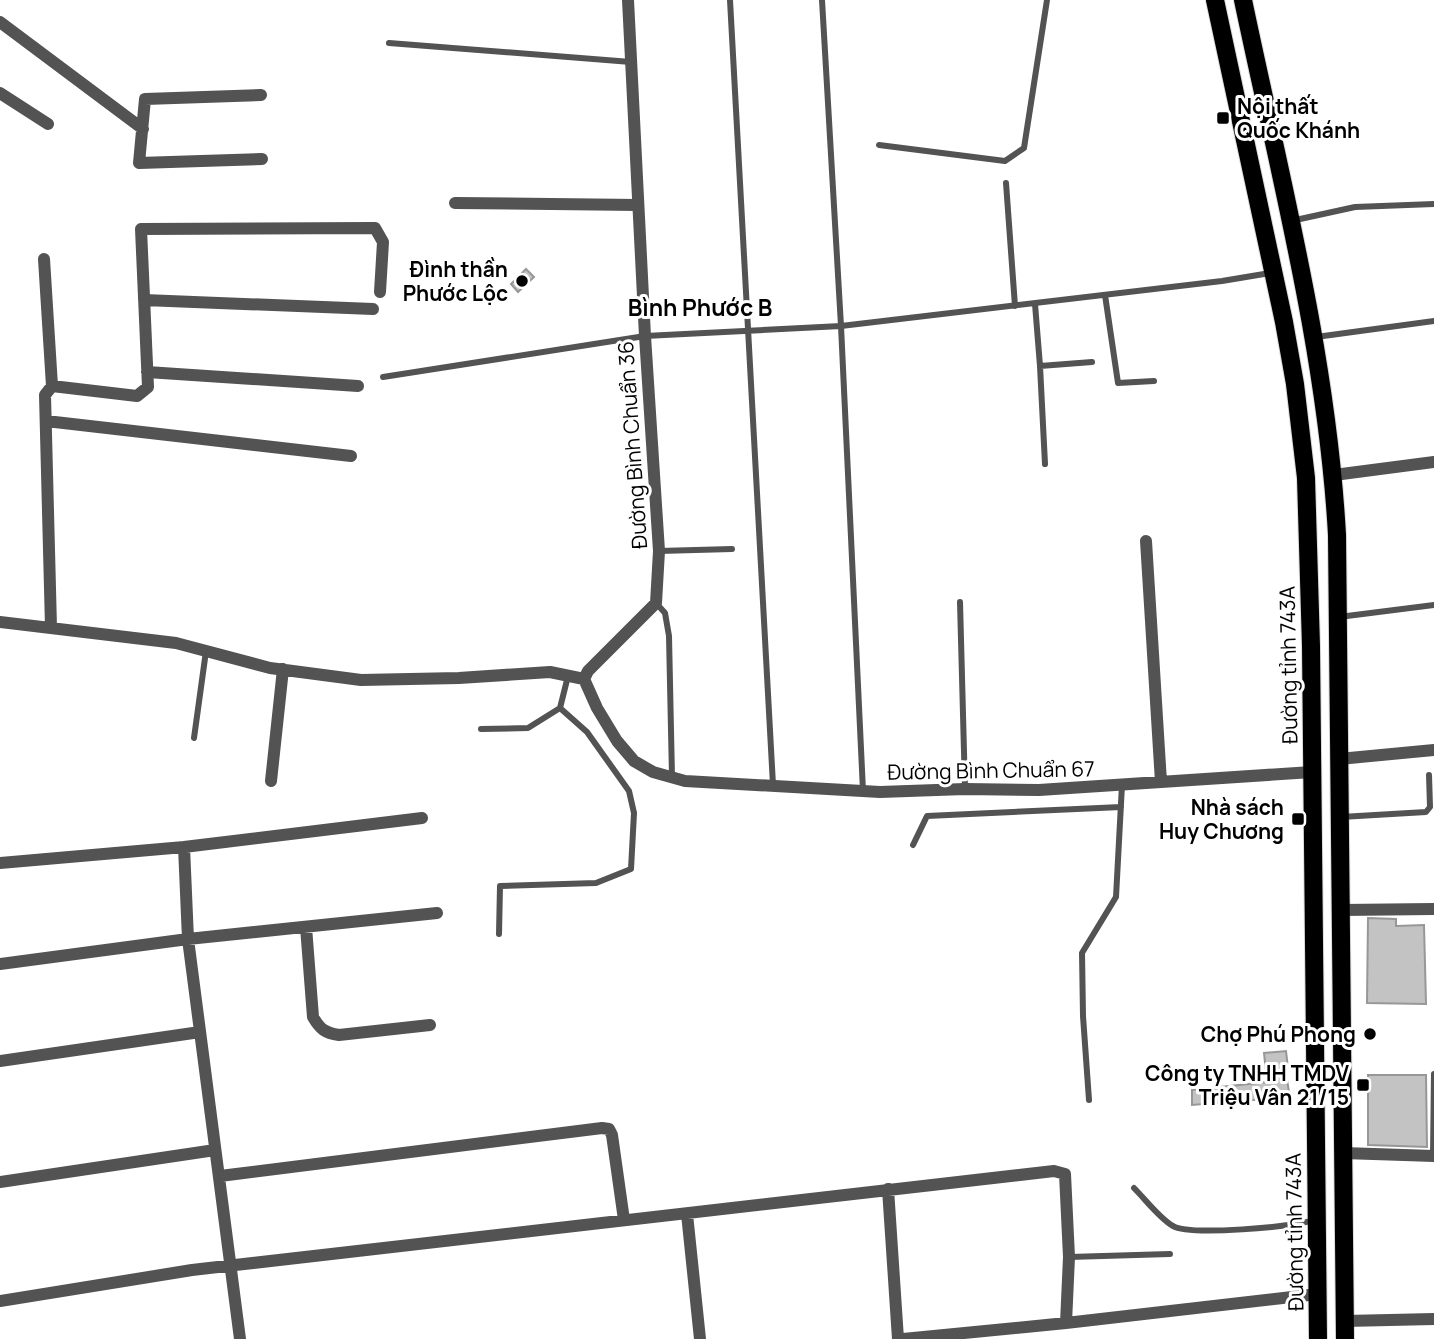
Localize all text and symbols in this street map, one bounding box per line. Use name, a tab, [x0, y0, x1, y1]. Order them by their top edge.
place label: Nội thất Quốc Khánh	[1237, 92, 1360, 144]
marker: Nội thất Quốc Khánh	[1215, 110, 1231, 126]
place label: Đình thần Phước Lộc	[403, 255, 508, 307]
marker: Đình thần Phước Lộc	[514, 273, 530, 289]
district label: Bình Phước B	[628, 291, 772, 323]
street label: Đường Bình Chuẩn 36	[611, 340, 653, 550]
street label: Đường tỉnh 743A	[1273, 586, 1303, 744]
street label: Đường Bình Chuẩn 67	[887, 754, 1095, 786]
place label: Nhà sách Huy Chương	[1159, 793, 1284, 845]
marker: Nhà sách Huy Chương	[1290, 811, 1306, 827]
place label: Chợ Phú Phong	[1201, 1020, 1356, 1048]
marker: Chợ Phú Phong	[1362, 1026, 1378, 1042]
place label: Công ty TNHH TMDV Triệu Vân 21/15	[1145, 1059, 1350, 1111]
marker: Công ty TNHH TMDV Triệu Vân 21/15	[1355, 1077, 1371, 1093]
street label: Đường tỉnh 743A	[1279, 1153, 1309, 1311]

